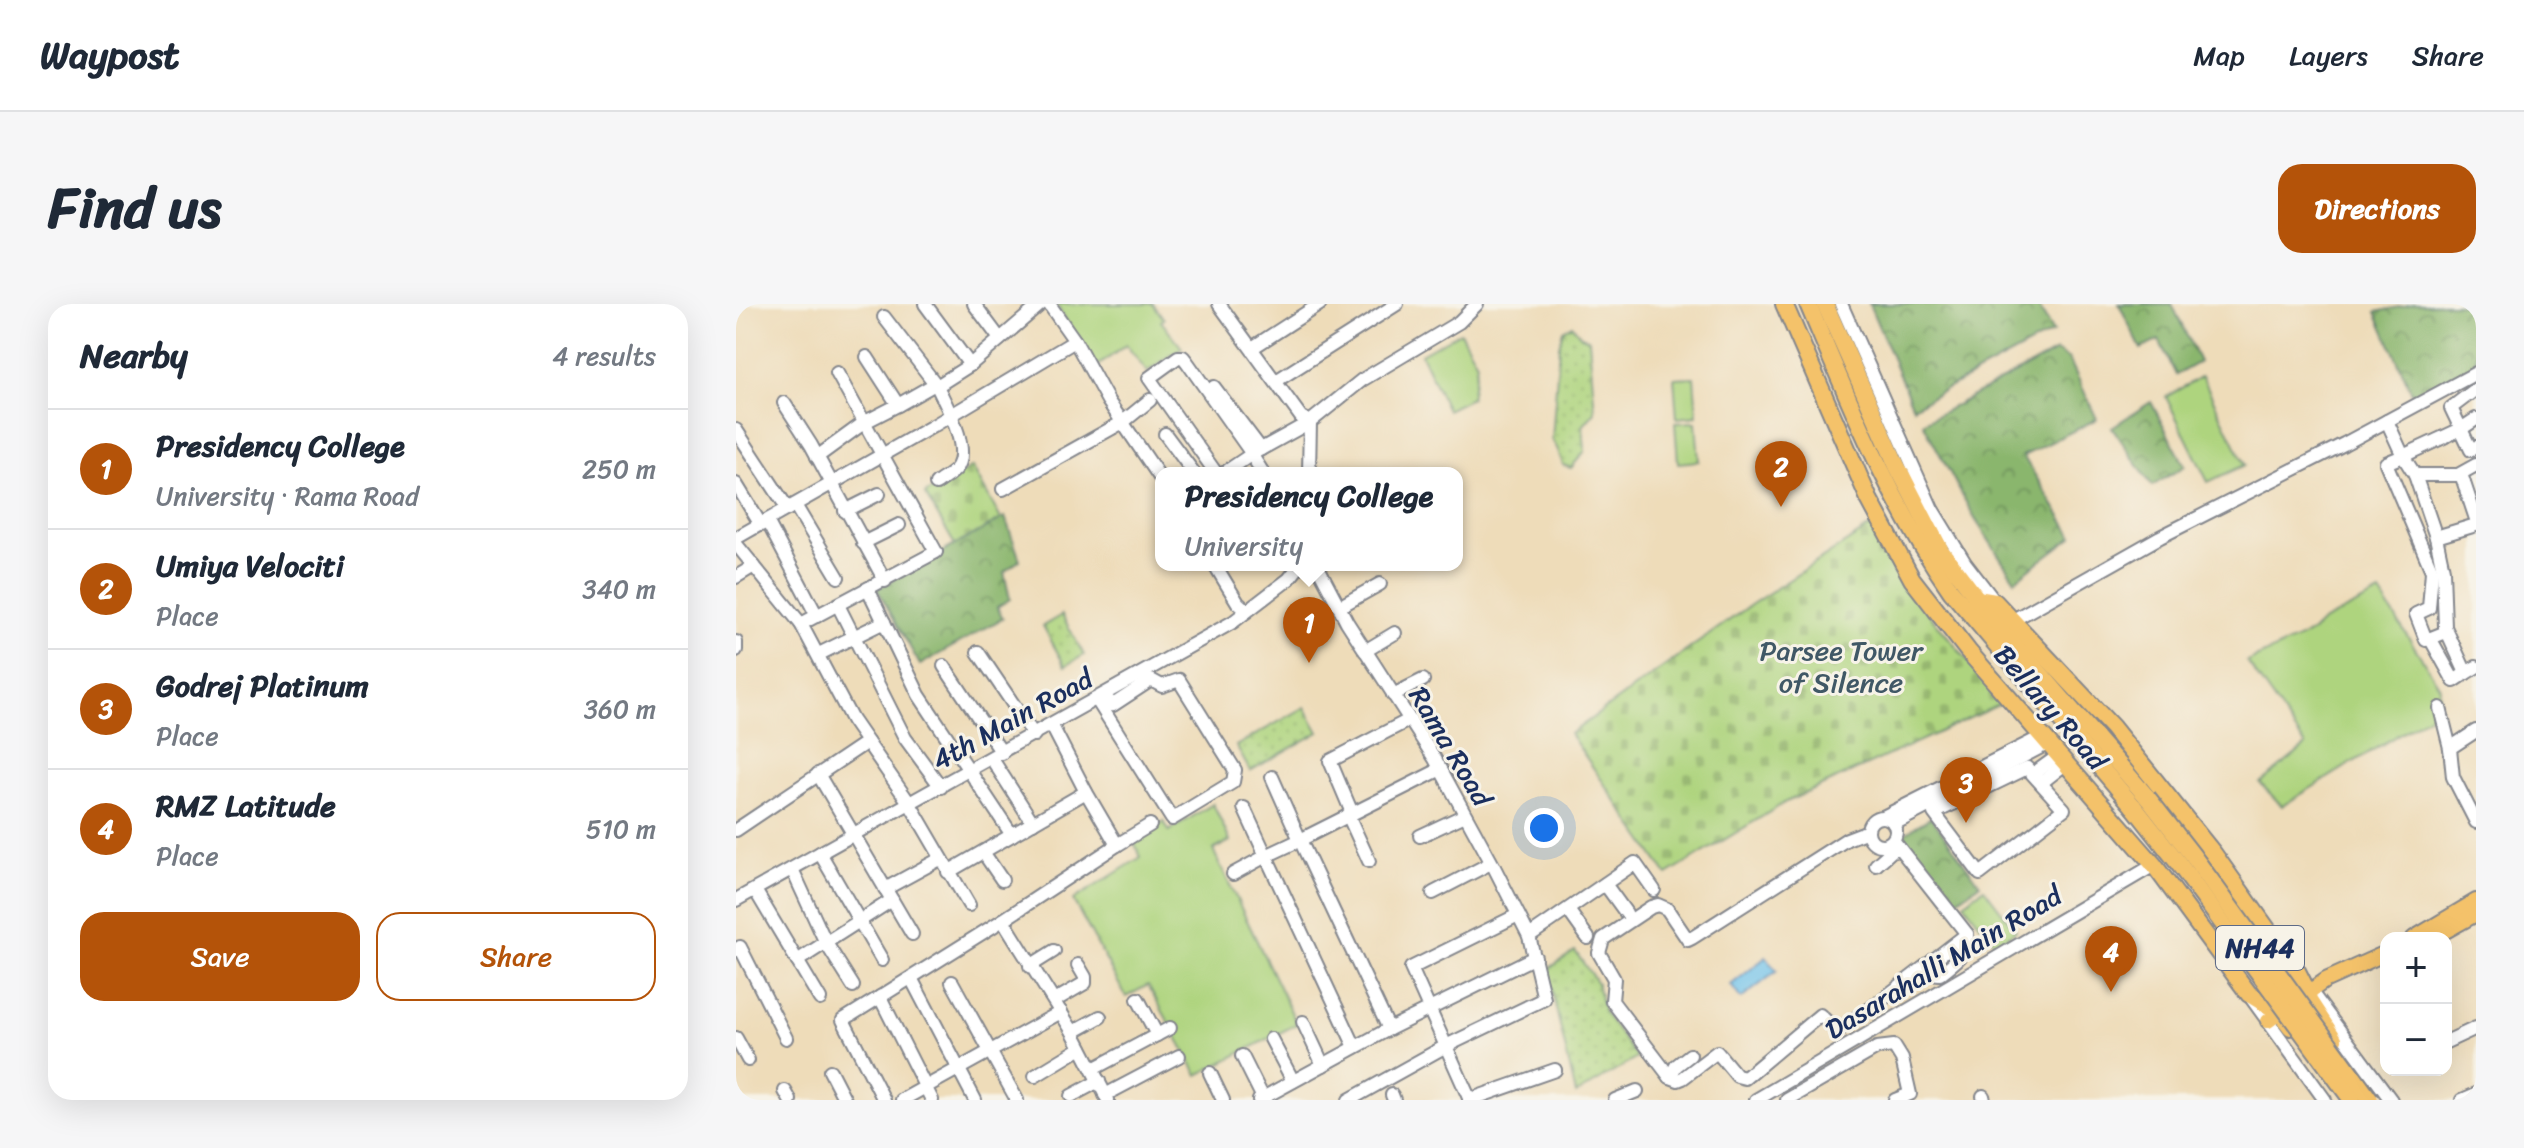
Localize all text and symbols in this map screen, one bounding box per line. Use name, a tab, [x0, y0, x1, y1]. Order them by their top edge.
text: Waypost	[40, 22, 180, 89]
text: Map	[2193, 31, 2245, 80]
text: Layers	[2289, 31, 2368, 80]
text: Share	[2412, 31, 2484, 80]
text: Find us	[48, 159, 221, 258]
button: Directions	[2278, 164, 2476, 253]
text: Nearby	[80, 326, 188, 386]
text: 4 results	[552, 333, 656, 379]
text: Presidency College	[156, 419, 405, 473]
pin: 2	[1755, 441, 1807, 507]
text: 1	[100, 446, 112, 492]
text: 250 m	[582, 446, 656, 492]
popup	[1155, 467, 1463, 571]
text: Presidency College	[1185, 469, 1433, 523]
text: University · Rama Road	[156, 473, 419, 519]
text: University	[1185, 523, 1303, 569]
text: Umiya Velociti	[156, 539, 344, 593]
text: 2	[98, 566, 114, 612]
text: 340 m	[582, 566, 656, 612]
text: Place	[156, 593, 219, 639]
pin: 1	[1283, 597, 1335, 663]
park label: Parsee Tower of Silence	[1759, 626, 1924, 707]
street label: Bellary Road	[1981, 633, 2121, 784]
street label: 4th Main Road	[922, 654, 1104, 784]
text: Godrej Platinum	[156, 659, 369, 713]
street label: Rama Road	[1395, 676, 1507, 818]
text: 3	[99, 686, 113, 732]
text: 360 m	[584, 686, 656, 732]
text: Place	[156, 713, 219, 759]
pin: 3	[1940, 757, 1992, 823]
text: RMZ Latitude	[156, 779, 336, 833]
text: 4	[98, 806, 114, 852]
text: 510 m	[586, 806, 656, 852]
your location	[1524, 808, 1564, 848]
text: Place	[156, 833, 219, 879]
street label: Dasarahalli Main Road	[1815, 871, 2074, 1053]
button: Save	[80, 912, 360, 1001]
button: Share	[376, 912, 656, 1001]
pin: 4	[2085, 926, 2137, 992]
road number: NH44	[2216, 926, 2304, 970]
map controls	[2380, 932, 2452, 1076]
button: +	[2380, 932, 2452, 1004]
button: −	[2380, 1004, 2452, 1076]

